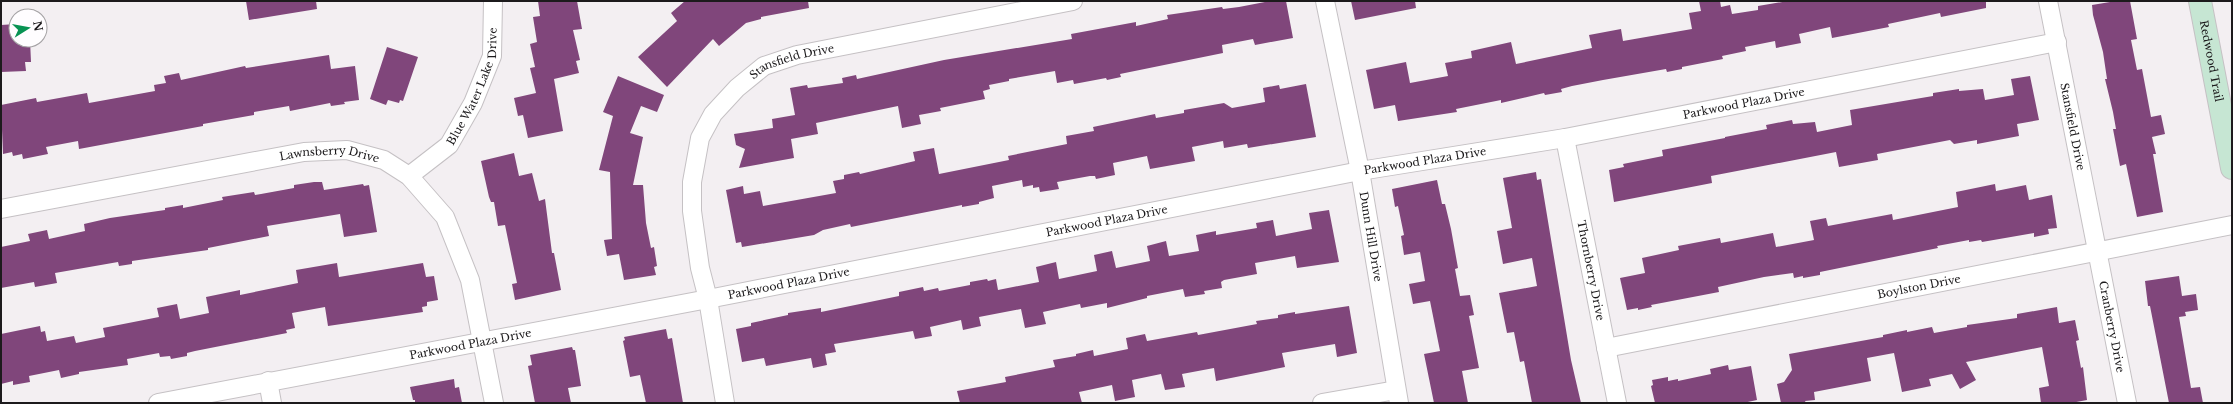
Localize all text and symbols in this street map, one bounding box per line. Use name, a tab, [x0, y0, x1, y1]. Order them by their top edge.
north arrow	[8, 8, 48, 48]
street label: Redwood Trail	[2197, 19, 2226, 103]
text: N	[30, 20, 46, 33]
street label: Blue Water Lake Drive	[443, 27, 500, 148]
street label: Stansfield Drive	[747, 41, 835, 82]
street label: Stansfield Drive	[2057, 82, 2088, 172]
street label: Parkwood Plaza Drive	[1682, 84, 1806, 122]
street label: Lawnsberry Drive	[278, 143, 381, 165]
street label: Parkwood Plaza Drive	[1363, 144, 1487, 177]
street label: Dunn Hill Drive	[1357, 190, 1385, 283]
street label: Parkwood Plaza Drive	[1045, 202, 1169, 240]
street label: Thornberry Drive	[1574, 219, 1608, 322]
street label: Parkwood Plaza Drive	[727, 264, 851, 302]
street label: Boylston Drive	[1876, 271, 1962, 302]
street label: Cranberry Drive	[2096, 280, 2128, 374]
street label: Parkwood Plaza Drive	[408, 326, 533, 362]

